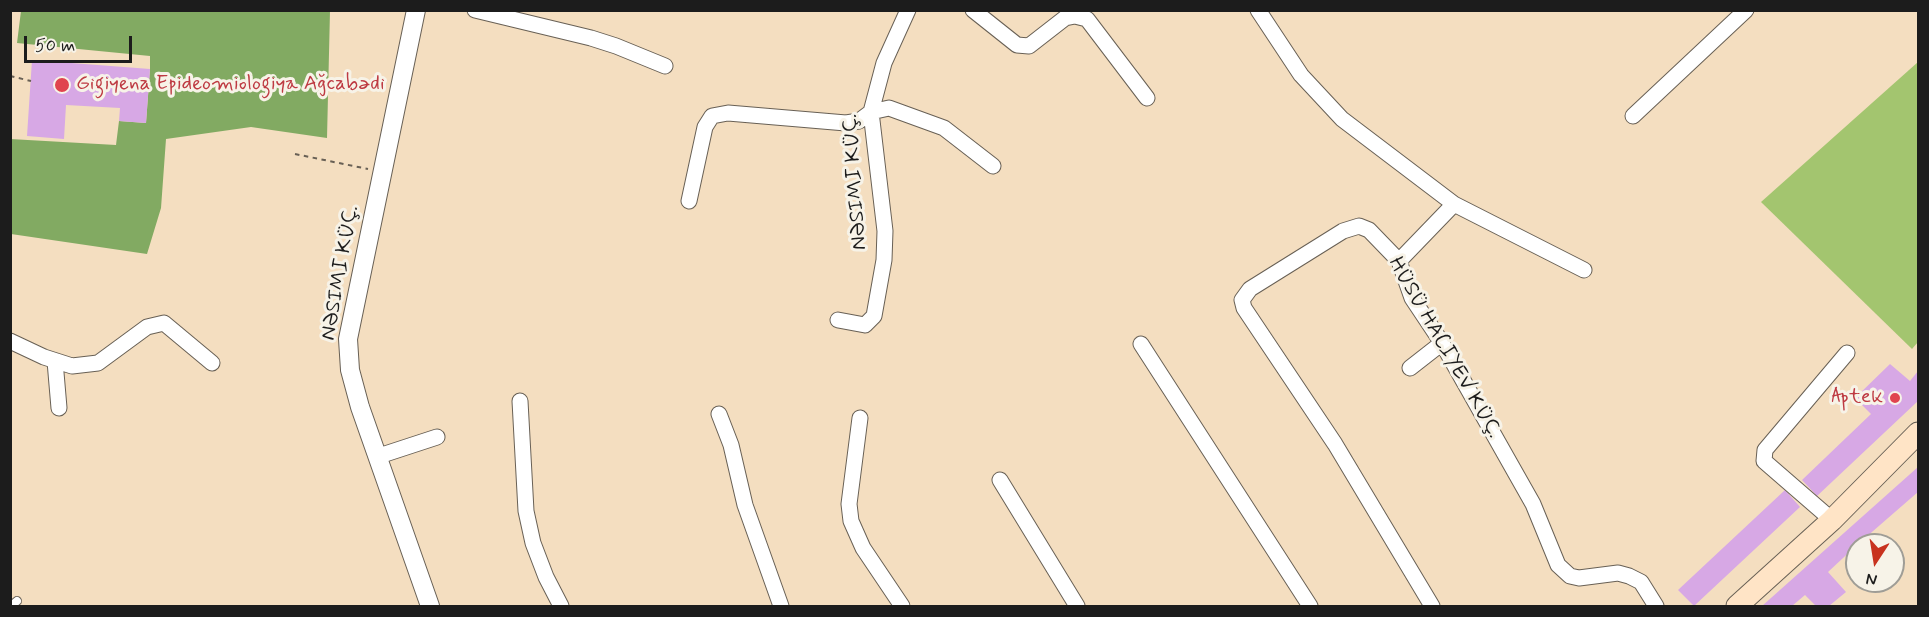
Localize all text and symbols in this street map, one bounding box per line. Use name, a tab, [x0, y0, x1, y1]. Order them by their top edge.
scale bar	[27, 24, 135, 62]
text: 50 m	[35, 34, 75, 58]
place label: Gigiyena Epideomiologiya Ağcabədi	[76, 72, 385, 98]
marker: Gigiyena Epideomiologiya Ağcabədi	[53, 76, 71, 94]
street label: NƏSIMI KÜÇ.	[839, 113, 873, 251]
street label: NƏSIMI KÜÇ.	[317, 204, 365, 342]
street label: HÜSÜ HACIYEV KÜÇ.	[1382, 253, 1506, 443]
place label: Aptek	[1831, 385, 1883, 411]
marker: Aptek	[1888, 391, 1902, 405]
north arrow	[1845, 533, 1905, 593]
text: N	[1864, 568, 1879, 591]

